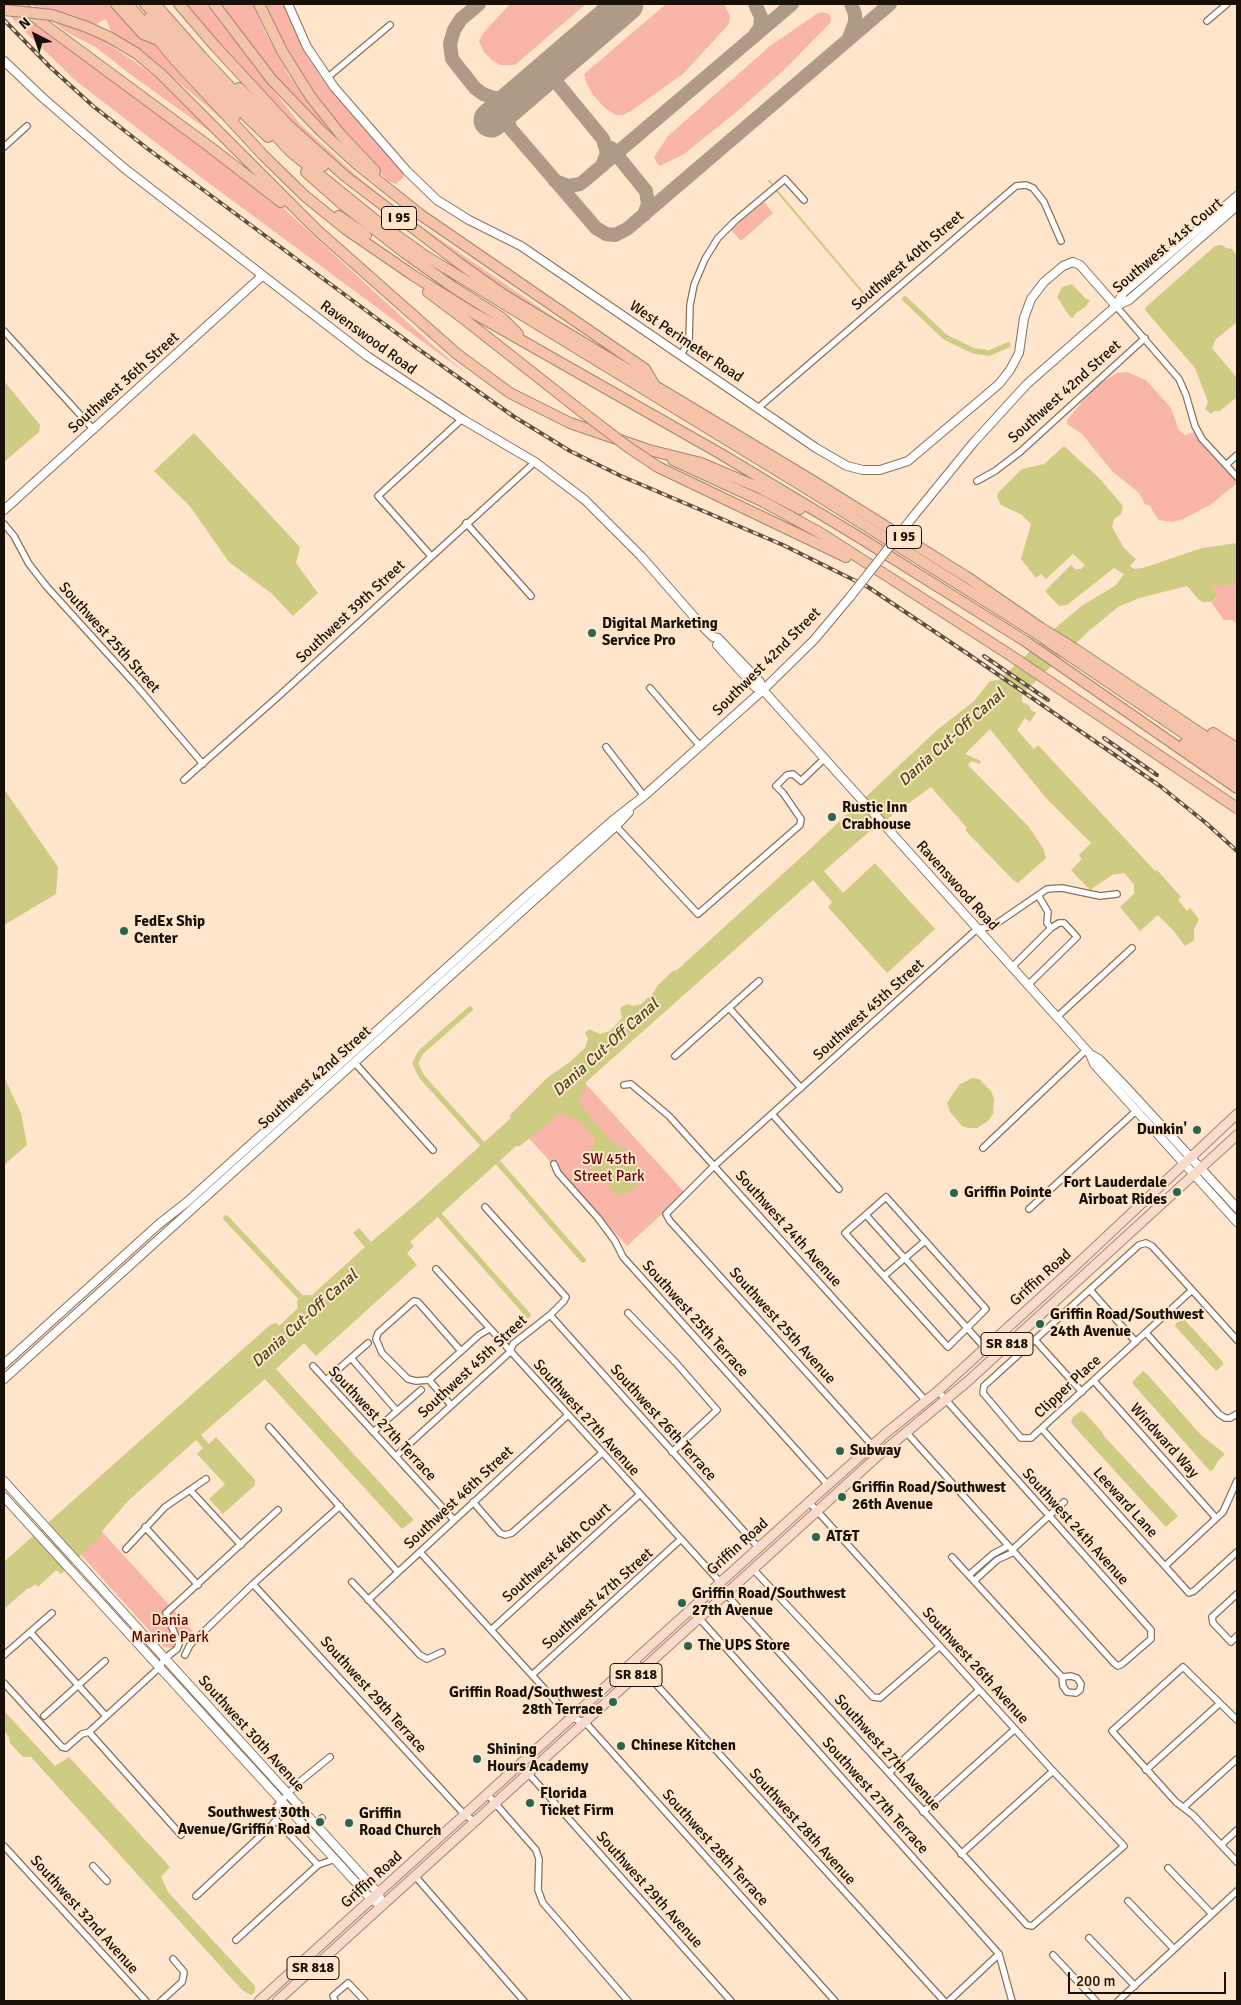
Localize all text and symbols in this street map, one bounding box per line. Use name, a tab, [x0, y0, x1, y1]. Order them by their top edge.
north arrow	[10, 10, 60, 60]
text: N	[16, 14, 34, 33]
street label: Southwest 41st Court	[1109, 195, 1227, 297]
road number: I 95	[382, 207, 416, 230]
street label: Southwest 40th Street	[848, 207, 968, 315]
street label: Ravenswood Road	[316, 297, 420, 379]
street label: West Perimeter Road	[626, 297, 746, 387]
street label: Southwest 36th Street	[65, 329, 183, 437]
street label: Southwest 42nd Street	[1005, 337, 1125, 447]
road number: I 95	[886, 526, 922, 548]
street label: Southwest 39th Street	[293, 557, 409, 667]
street label: Southwest 25th Street	[55, 579, 163, 697]
street label: Southwest 42nd Street	[709, 604, 825, 720]
place label: Digital Marketing Service Pro	[602, 615, 718, 650]
marker: Digital Marketing Service Pro	[586, 627, 598, 639]
water label: Dania Cut-Off Canal	[895, 685, 1009, 791]
place label: Rustic Inn Crabhouse	[842, 799, 911, 834]
marker: Rustic Inn Crabhouse	[826, 811, 838, 823]
street label: Ravenswood Road	[912, 837, 1002, 935]
place label: FedEx Ship Center	[134, 913, 205, 948]
marker: FedEx Ship Center	[118, 925, 130, 937]
street label: Southwest 45th Street	[810, 956, 928, 1064]
water label: Dania Cut-Off Canal	[549, 995, 663, 1101]
street label: Southwest 42nd Street	[255, 1023, 375, 1133]
place label: Dunkin'	[1137, 1121, 1187, 1139]
marker: Dunkin'	[1191, 1124, 1203, 1136]
park label: SW 45th Street Park	[573, 1151, 645, 1186]
street label: Southwest 24th Avenue	[731, 1167, 845, 1291]
place label: Fort Lauderdale Airboat Rides	[1063, 1174, 1167, 1209]
place label: Griffin Pointe	[964, 1184, 1052, 1202]
marker: Fort Lauderdale Airboat Rides	[1171, 1186, 1183, 1198]
marker: Griffin Pointe	[948, 1187, 960, 1199]
street label: Griffin Road	[1007, 1246, 1075, 1310]
street label: Southwest 25th Terrace	[638, 1257, 752, 1381]
street label: Southwest 25th Avenue	[725, 1264, 839, 1388]
water label: Dania Cut-Off Canal	[248, 1266, 362, 1372]
place label: Griffin Road/Southwest 24th Avenue	[1050, 1306, 1204, 1341]
street label: Southwest 45th Street	[415, 1312, 531, 1422]
marker: Griffin Road/Southwest 24th Avenue	[1034, 1318, 1046, 1330]
road number: SR 818	[981, 1332, 1033, 1356]
street label: Clipper Place	[1031, 1352, 1105, 1422]
street label: Southwest 27th Avenue	[529, 1356, 643, 1480]
street label: Southwest 26th Terrace	[606, 1361, 720, 1485]
street label: Southwest 27th Terrace	[324, 1363, 440, 1485]
street label: Windward Way	[1126, 1400, 1202, 1482]
place label: Subway	[850, 1442, 901, 1460]
street label: Southwest 46th Street	[401, 1443, 517, 1553]
marker: Subway	[834, 1445, 846, 1457]
street label: Leeward Lane	[1089, 1464, 1161, 1542]
street label: Southwest 24th Avenue	[1018, 1465, 1132, 1589]
place label: Griffin Road/Southwest 26th Avenue	[852, 1479, 1006, 1514]
marker: Griffin Road/Southwest 26th Avenue	[836, 1491, 848, 1503]
street label: Southwest 46th Court	[499, 1500, 615, 1606]
street label: Griffin Road	[704, 1515, 772, 1579]
place label: AT&T	[826, 1528, 859, 1546]
marker: AT&T	[810, 1531, 822, 1543]
street label: Southwest 47th Street	[539, 1545, 657, 1653]
place label: Griffin Road/Southwest 27th Avenue	[692, 1585, 846, 1620]
marker: Griffin Road/Southwest 27th Avenue	[676, 1597, 688, 1609]
street label: Southwest 26th Avenue	[918, 1604, 1032, 1728]
park label: Dania Marine Park	[131, 1612, 209, 1647]
street label: Southwest 29th Terrace	[316, 1633, 430, 1757]
place label: The UPS Store	[698, 1637, 790, 1655]
marker: The UPS Store	[682, 1640, 694, 1652]
road number: SR 818	[610, 1664, 662, 1686]
street label: Southwest 30th Avenue	[194, 1672, 308, 1796]
place label: Griffin Road/Southwest 28th Terrace	[449, 1684, 603, 1719]
street label: Southwest 27th Avenue	[830, 1691, 944, 1815]
marker: Griffin Road/Southwest 28th Terrace	[607, 1696, 619, 1708]
street label: Southwest 27th Terrace	[818, 1734, 932, 1858]
place label: Chinese Kitchen	[631, 1737, 736, 1755]
marker: Chinese Kitchen	[615, 1740, 627, 1752]
place label: Shining Hours Academy	[487, 1741, 588, 1776]
marker: Shining Hours Academy	[471, 1753, 483, 1765]
street label: Southwest 28th Avenue	[745, 1765, 859, 1889]
place label: Florida Ticket Firm	[540, 1785, 614, 1820]
street label: Southwest 28th Terrace	[658, 1786, 772, 1910]
marker: Florida Ticket Firm	[524, 1797, 536, 1809]
place label: Southwest 30th Avenue/Griffin Road	[178, 1804, 310, 1839]
place label: Griffin Road Church	[359, 1805, 441, 1840]
marker: Southwest 30th Avenue/Griffin Road	[314, 1816, 326, 1828]
marker: Griffin Road Church	[343, 1817, 355, 1829]
street label: Southwest 29th Avenue	[592, 1828, 706, 1952]
street label: Griffin Road	[338, 1848, 406, 1912]
street label: Southwest 32nd Avenue	[26, 1852, 142, 1978]
road number: SR 818	[287, 1956, 339, 1980]
scale bar	[1071, 1962, 1228, 1994]
text: 200 m	[1076, 1972, 1116, 1990]

